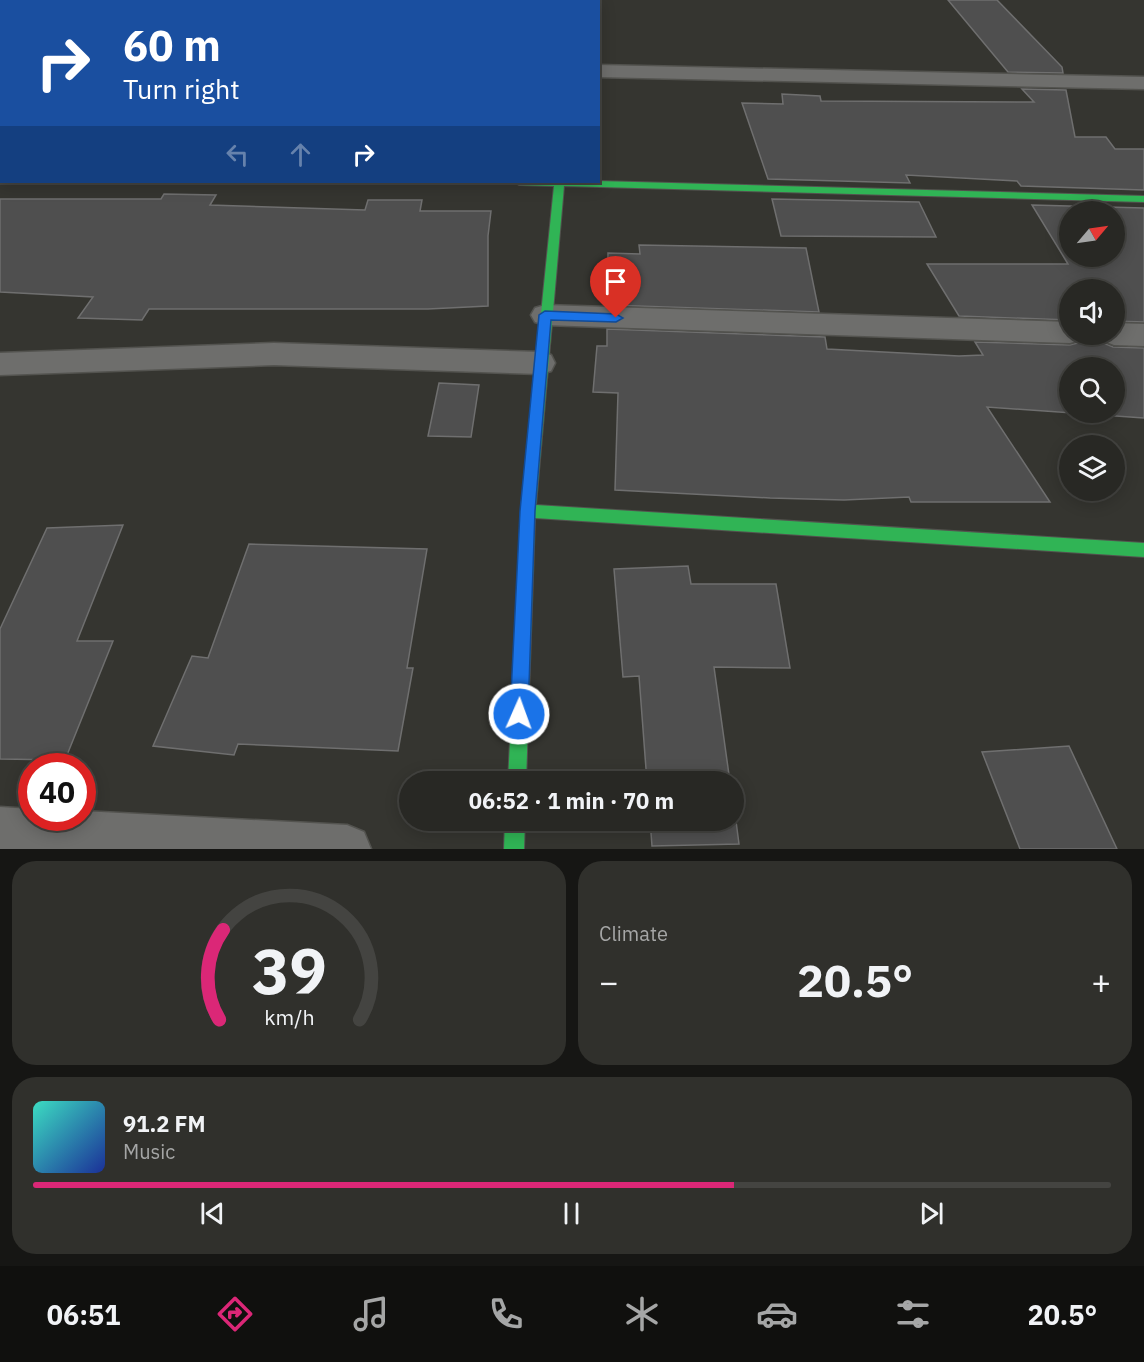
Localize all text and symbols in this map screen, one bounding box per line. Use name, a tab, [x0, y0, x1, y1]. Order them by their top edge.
text: 60 m	[123, 18, 221, 73]
icon: right	[24, 24, 102, 102]
text: Turn right	[123, 71, 240, 106]
icon: left	[221, 138, 254, 171]
icon: ahead	[284, 138, 317, 171]
icon: right	[347, 138, 380, 171]
north arrow	[1059, 201, 1125, 267]
map controls	[1059, 201, 1125, 501]
pin	[590, 256, 641, 318]
icon: arrive	[599, 265, 632, 298]
button: sound	[1059, 279, 1125, 345]
button: search	[1059, 357, 1125, 423]
button: layers	[1059, 435, 1125, 501]
position arrow	[487, 682, 551, 746]
speed limit sign: 40	[18, 753, 96, 831]
text: 06:52 · 1 min · 70 m	[469, 786, 674, 815]
text: Climate	[599, 920, 668, 947]
text: 39	[252, 930, 326, 1011]
text: 20.5°	[797, 951, 913, 1009]
text: −	[599, 960, 619, 1003]
text: +	[1091, 960, 1111, 1003]
text: km/h	[264, 1003, 314, 1031]
text: 91.2 FM	[123, 1109, 206, 1138]
text: Music	[123, 1138, 175, 1165]
icon: previous	[196, 1197, 229, 1230]
icon: pause	[555, 1197, 588, 1230]
icon: next	[915, 1197, 948, 1230]
icon: directions	[214, 1293, 256, 1335]
icon: music	[350, 1293, 392, 1335]
icon: phone	[485, 1293, 527, 1335]
icon: climate	[621, 1293, 663, 1335]
icon: car	[756, 1293, 798, 1335]
icon: filters	[892, 1293, 934, 1335]
text: 06:51	[47, 1297, 121, 1332]
text: 20.5°	[1027, 1297, 1097, 1332]

